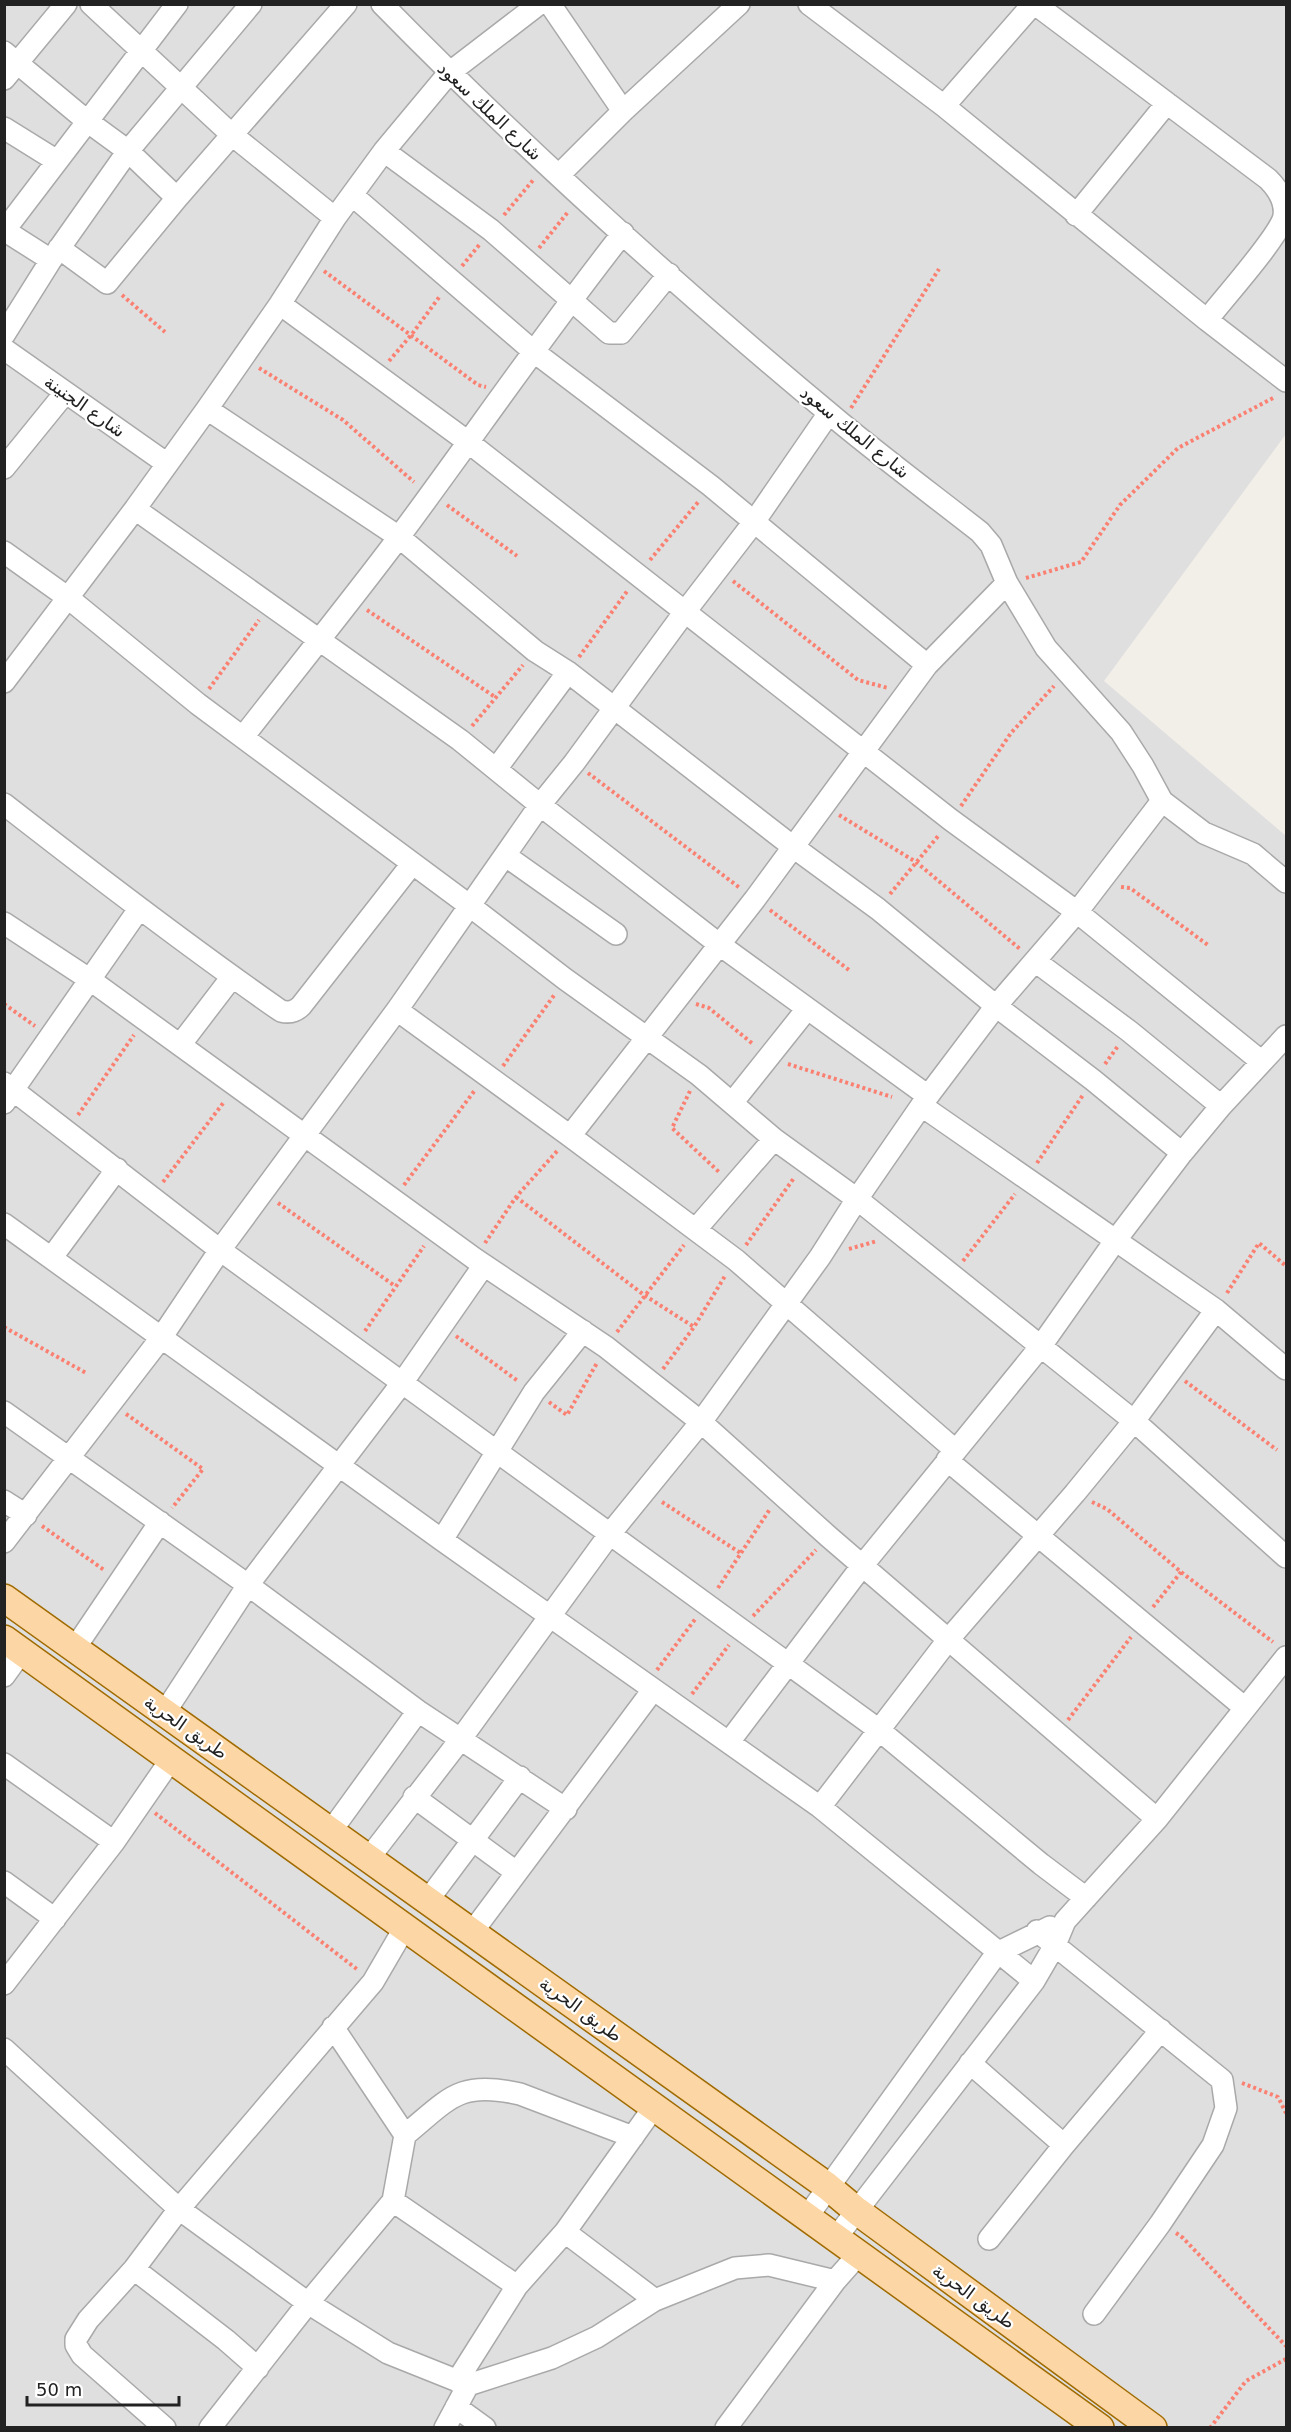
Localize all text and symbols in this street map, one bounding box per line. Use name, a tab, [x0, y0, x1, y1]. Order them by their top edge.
street label: شارع الملك سعود	[433, 57, 546, 165]
street label: شارع الجنينة	[40, 371, 129, 442]
street label: شارع الملك سعود	[795, 382, 914, 483]
street label: طريق الحرية	[140, 1691, 232, 1764]
street label: طريق الحرية	[535, 1972, 626, 2047]
street label: طريق الحرية	[928, 2259, 1019, 2334]
scale bar	[27, 2369, 178, 2407]
text: 50 m	[36, 2379, 82, 2400]

